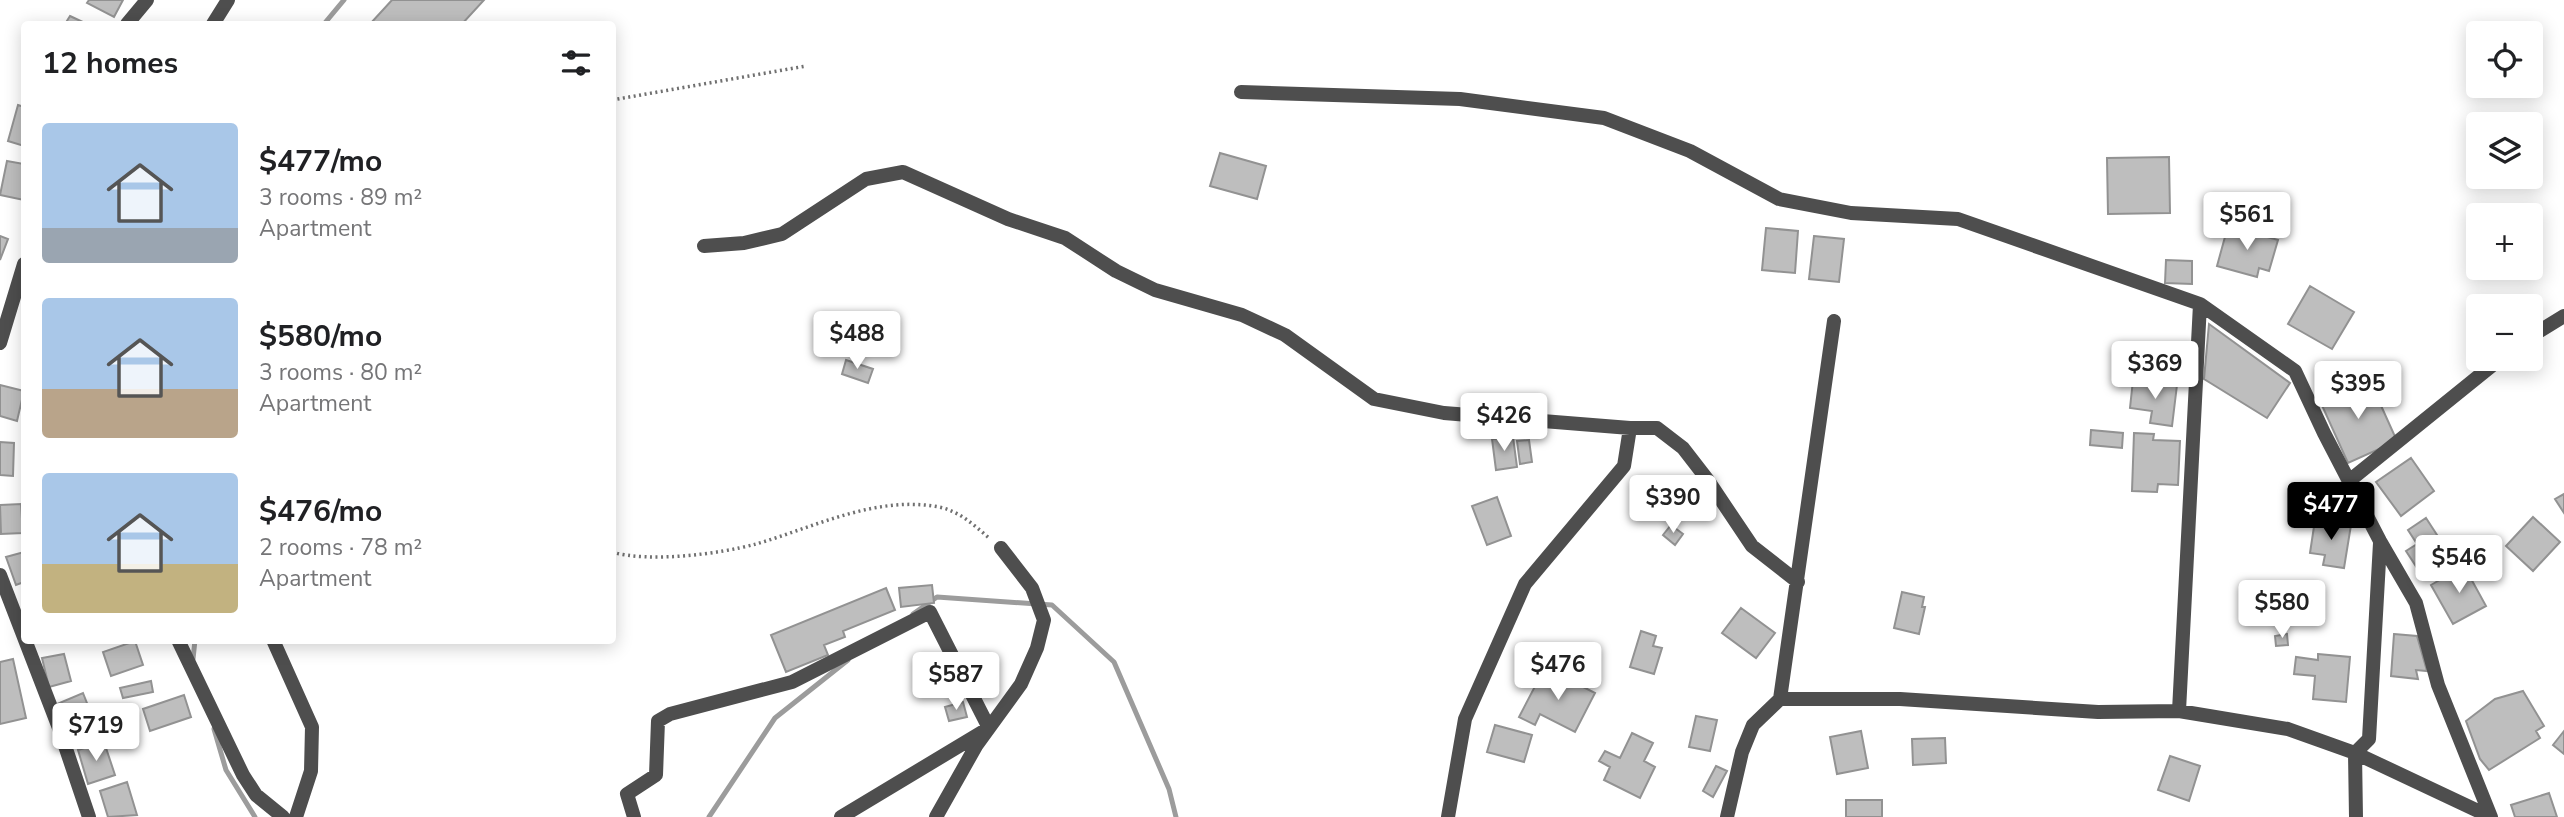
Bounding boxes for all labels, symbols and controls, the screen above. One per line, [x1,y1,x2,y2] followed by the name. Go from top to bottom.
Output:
[2466,21,2543,371] map controls
[2466,21,2543,98] button: locate
[42,43,178,84] text: 12 homes
[557,44,595,82] icon: filters
[2466,112,2543,189] button: layers
[259,141,382,182] text: $477/mo
[98,151,182,235] icon: home
[259,182,422,213] text: 3 rooms · 89 m²
[2206,192,2288,252] pin: $561
[2219,199,2275,230] text: $561
[2466,203,2543,280] button: +
[259,213,371,244] text: Apartment
[2466,294,2543,371] button: −
[816,312,898,371] pin: $488
[259,316,382,357] text: $580/mo
[829,318,885,349] text: $488
[98,326,182,410] icon: home
[2114,342,2196,401] pin: $369
[2127,348,2183,379] text: $369
[259,357,422,388] text: 3 rooms · 80 m²
[2317,362,2399,421] pin: $395
[2330,368,2386,399] text: $395
[259,388,371,419] text: Apartment
[1463,393,1545,453] pin: $426
[1476,400,1532,431] text: $426
[1632,476,1714,535] pin: $390
[1645,482,1701,513] text: $390
[2290,482,2372,542] pin: $477
[2303,489,2359,520] text: $477
[259,491,382,532] text: $476/mo
[98,501,182,585] icon: home
[259,532,422,563] text: 2 rooms · 78 m²
[2418,536,2500,595] pin: $546
[2431,542,2487,573] text: $546
[259,563,371,594] text: Apartment
[2241,580,2323,640] pin: $580
[2254,587,2310,618] text: $580
[1517,642,1599,702] pin: $476
[1530,649,1586,680] text: $476
[915,652,997,712] pin: $587
[928,659,984,690] text: $587
[55,704,137,763] pin: $719
[68,710,124,741] text: $719

